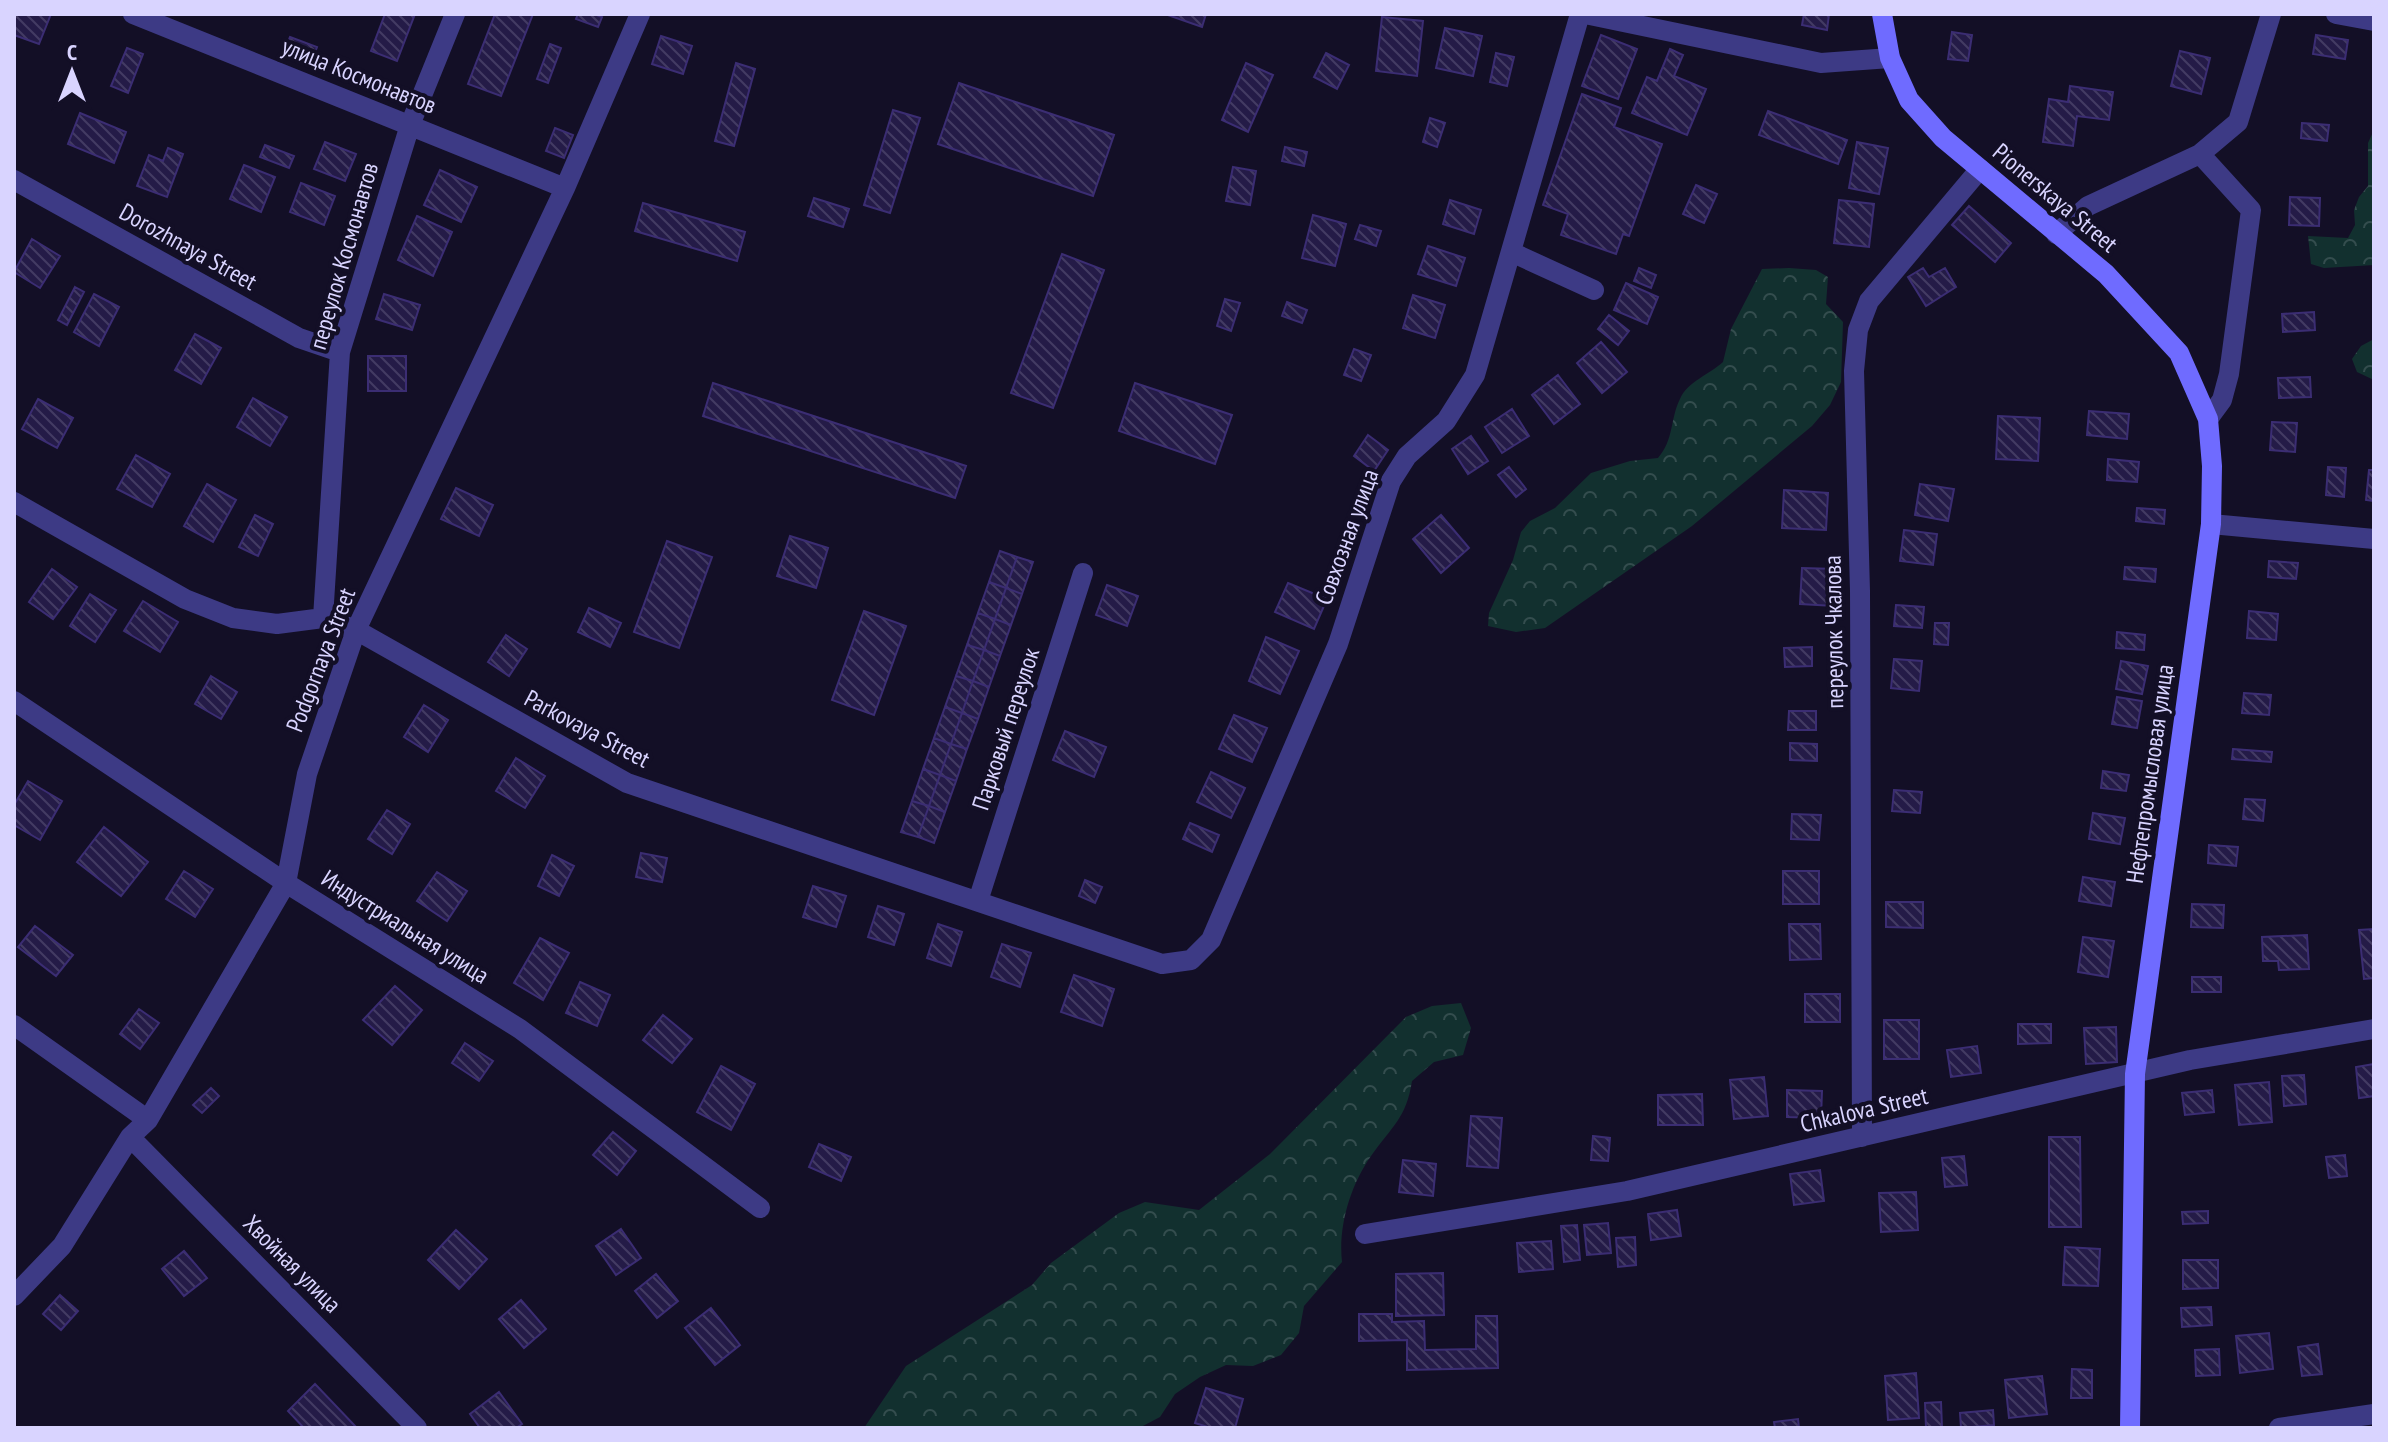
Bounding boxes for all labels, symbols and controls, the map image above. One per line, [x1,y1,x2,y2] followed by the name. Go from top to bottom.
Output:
[277,30,441,121] street label: улица Космонавтов
[32,32,112,112] north arrow
[67,38,77,66] text: С
[1986,136,2125,259] street label: Pionerskaya Street
[302,159,385,353] street label: переулок Космонавтов
[114,196,263,297] street label: Dorozhnaya Street
[1308,465,1385,609] street label: Совхозная улица
[1817,555,1850,709] street label: переулок Чкалова
[279,583,362,736] street label: Podgornaya Street
[965,643,1047,814] street label: Парковый переулок
[2119,663,2180,885] street label: Нефтепромысловая улица
[519,683,656,775] street label: Parkovaya Street
[316,863,495,991] street label: Индустриальная улица
[1797,1080,1931,1139] street label: Chkalova Street
[237,1208,348,1319] street label: Хвойная улица

